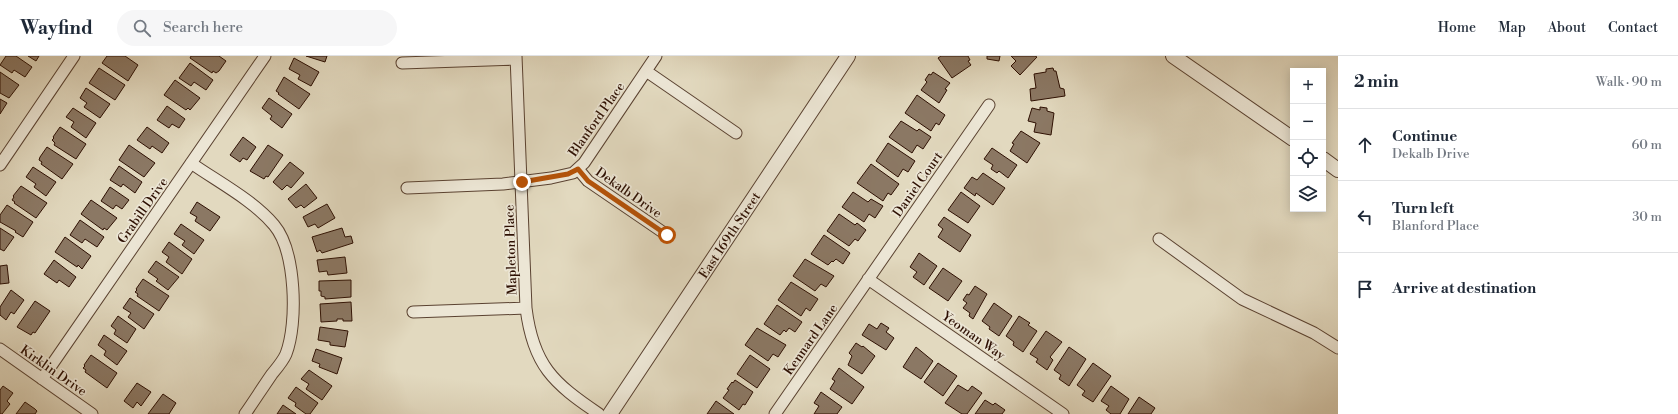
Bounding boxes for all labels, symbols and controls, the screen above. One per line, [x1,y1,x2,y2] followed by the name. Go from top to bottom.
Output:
[117,10,397,46] search box
[20,16,93,40] text: Wayfind
[131,17,153,39] icon: search
[163,18,243,37] text: Search here
[1438,19,1476,37] text: Home
[1498,19,1526,37] text: Map
[1548,19,1586,37] text: About
[1608,19,1658,37] text: Contact
[1290,68,1326,212] map controls
[1290,68,1326,104] button: +
[1354,71,1399,93] text: 2 min
[1596,74,1662,90] text: Walk · 90 m
[565,79,629,161] street label: Blanford Place
[1290,104,1326,140] button: −
[1392,127,1457,146] text: Continue
[1354,134,1376,156] icon: ahead
[1631,137,1662,153] text: 60 m
[1290,140,1326,176] button: locate
[1392,146,1469,162] text: Dekalb Drive
[889,149,946,220] street label: Daniel Court
[592,164,665,222] street label: Dekalb Drive
[513,173,531,191] route end
[114,174,172,247] street label: Grabill Drive
[1290,176,1326,212] button: layers
[695,189,764,282] street label: East 169th Street
[1392,199,1454,218] text: Turn left
[501,204,521,296] street label: Mapleton Place
[1354,206,1376,228] icon: left
[1632,209,1662,225] text: 30 m
[1392,218,1479,234] text: Blanford Place
[658,226,676,244] route start
[1354,278,1376,300] icon: arrive
[1392,279,1536,298] text: Arrive at destination
[780,301,841,378] street label: Kennard Lane
[938,308,1009,364] street label: Yeoman Way
[17,342,90,400] street label: Kirklin Drive

